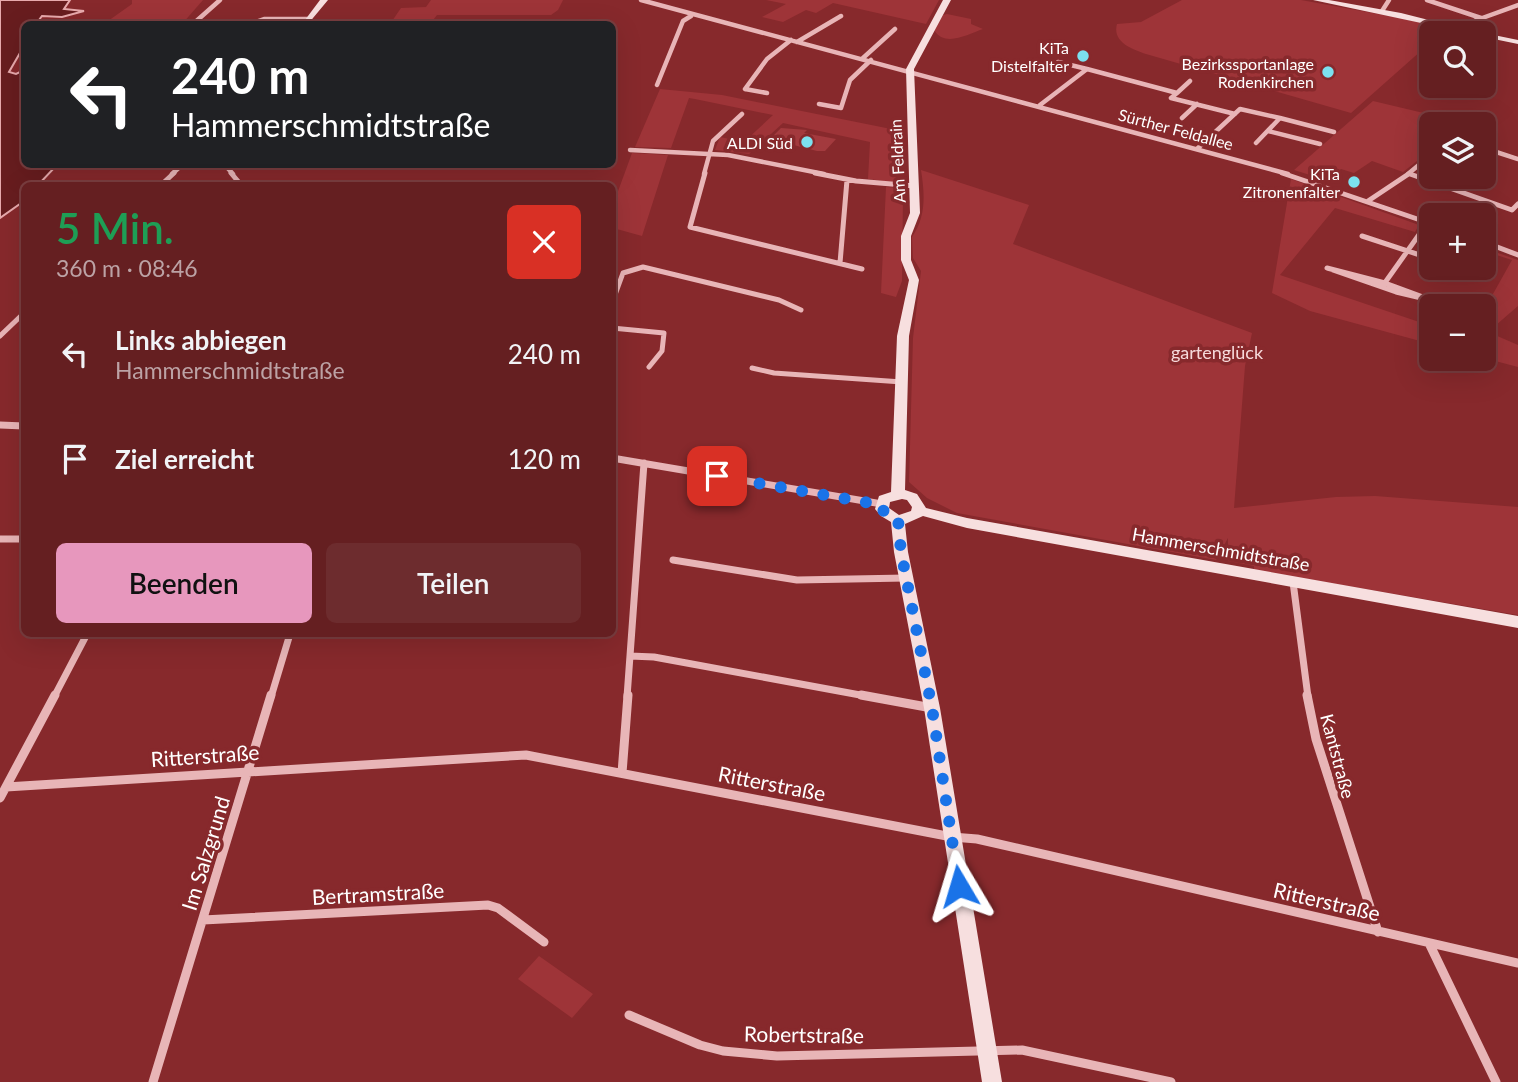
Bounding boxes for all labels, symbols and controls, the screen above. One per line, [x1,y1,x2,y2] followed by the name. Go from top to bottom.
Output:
[1419,21,1496,371] map controls
[1419,21,1496,98] button: search
[991,38,1069,75] place label: KiTa Distelfalter
[171,46,309,104] text: 240 m
[1075,48,1091,64] marker: KiTa Distelfalter
[56,49,147,140] icon: left
[1182,54,1314,91] place label: Bezirkssportanlage Rodenkirchen
[1320,64,1336,80] marker: Bezirkssportanlage Rodenkirchen
[171,105,490,144] text: Hammerschmidtstraße
[1117,105,1235,153] street label: Sürther Feldallee
[1419,112,1496,189] button: layers
[885,119,909,203] street label: Am Feldrain
[727,133,793,152] place label: ALDI Süd
[799,134,815,150] marker: ALDI Süd
[1243,164,1340,201] place label: KiTa Zitronenfalter
[1346,174,1362,190] marker: KiTa Zitronenfalter
[56,203,174,253] text: 5 Min.
[1419,203,1496,280] button: +
[507,205,581,279] button: close
[56,254,198,282] text: 360 m · 08:46
[1419,294,1496,371] button: −
[115,324,287,356] text: Links abbiegen
[56,335,94,373] icon: left
[508,338,581,370] text: 240 m
[1171,341,1264,363] park label: gartenglück
[115,356,345,384] text: Hammerschmidtstraße
[56,440,94,478] icon: arrive
[115,443,254,475] text: Ziel erreicht
[508,443,581,475] text: 120 m
[687,446,747,506] pin
[698,457,736,495] icon: arrive
[1131,523,1311,575] street label: Hammerschmidtstraße
[56,543,312,623] button: Beenden
[326,543,581,623] button: Teilen
[1316,711,1360,801] street label: Kantstraße
[150,739,260,771] street label: Ritterstraße
[716,760,828,806] street label: Ritterstraße
[176,793,234,913] street label: Im Salzgrund
[922,849,996,923] position arrow
[311,877,445,909] street label: Bertramstraße
[1271,877,1383,925] street label: Ritterstraße
[744,1020,864,1048] street label: Robertstraße

